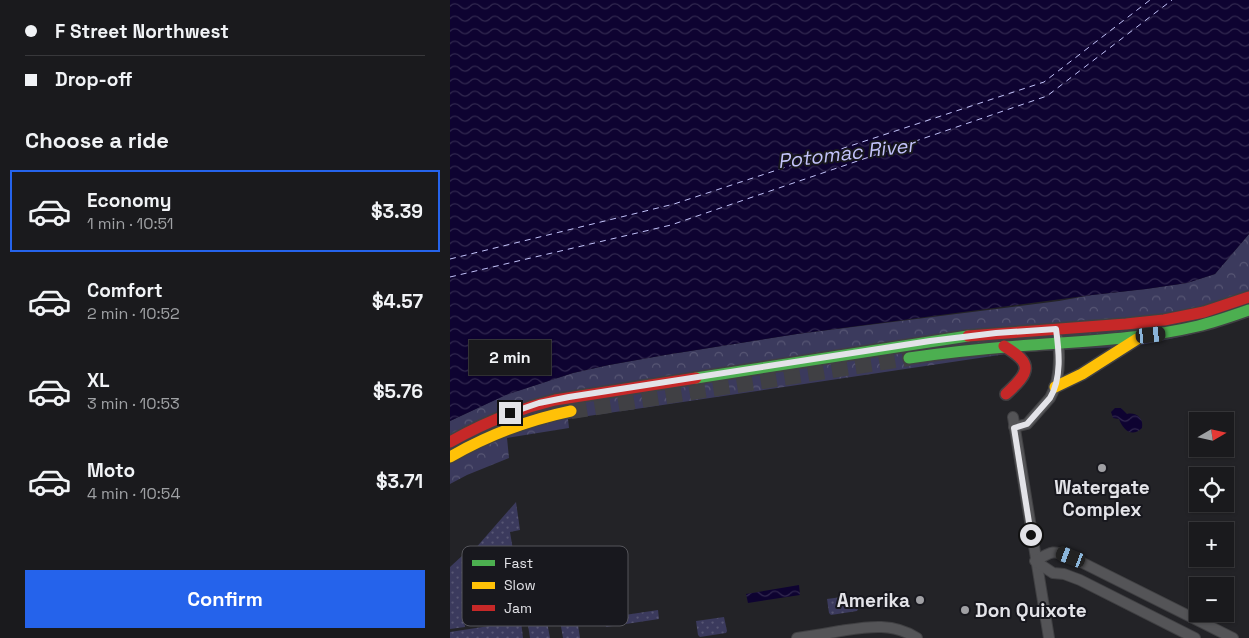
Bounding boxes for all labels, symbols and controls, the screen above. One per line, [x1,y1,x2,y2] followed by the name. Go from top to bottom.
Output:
[55,19,229,44] text: F Street Northwest
[55,67,133,92] text: Drop-off
[25,126,169,154] text: Choose a ride
[776,131,918,174] water label: Potomac River
[87,188,171,213] text: Economy
[27,189,72,234] icon: car
[371,199,423,224] text: $3.39
[87,213,174,234] text: 1 min · 10:51
[87,278,163,303] text: Comfort
[27,279,72,324] icon: car
[372,289,423,314] text: $4.57
[87,303,180,324] text: 2 min · 10:52
[1135,326,1166,344] car
[469,340,551,376] callout: 2 min
[489,347,531,368] text: 2 min
[87,368,110,393] text: XL
[27,369,72,414] icon: car
[373,379,423,404] text: $5.76
[87,393,180,414] text: 3 min · 10:53
[499,402,521,424] route end
[1189,412,1234,458] north arrow
[1189,412,1234,622] map controls
[87,458,135,483] text: Moto
[27,459,72,504] icon: car
[1096,462,1108,474] marker: Watergate Complex
[1189,467,1234,512] button: locate
[376,469,423,494] text: $3.71
[1054,475,1150,522] place label: Watergate Complex
[87,483,180,504] text: 4 min · 10:54
[1189,522,1234,567] button: +
[1020,524,1042,546] route start
[1054,545,1087,569] car
[462,546,628,626] legend
[504,554,533,572] text: Fast
[25,570,425,628] button: Confirm
[504,576,536,594] text: Slow
[1189,577,1234,622] button: −
[837,588,910,613] place label: Amerika
[914,594,926,606] marker: Amerika
[975,598,1087,623] place label: Don Quixote
[504,599,532,617] text: Jam
[959,604,971,616] marker: Don Quixote

